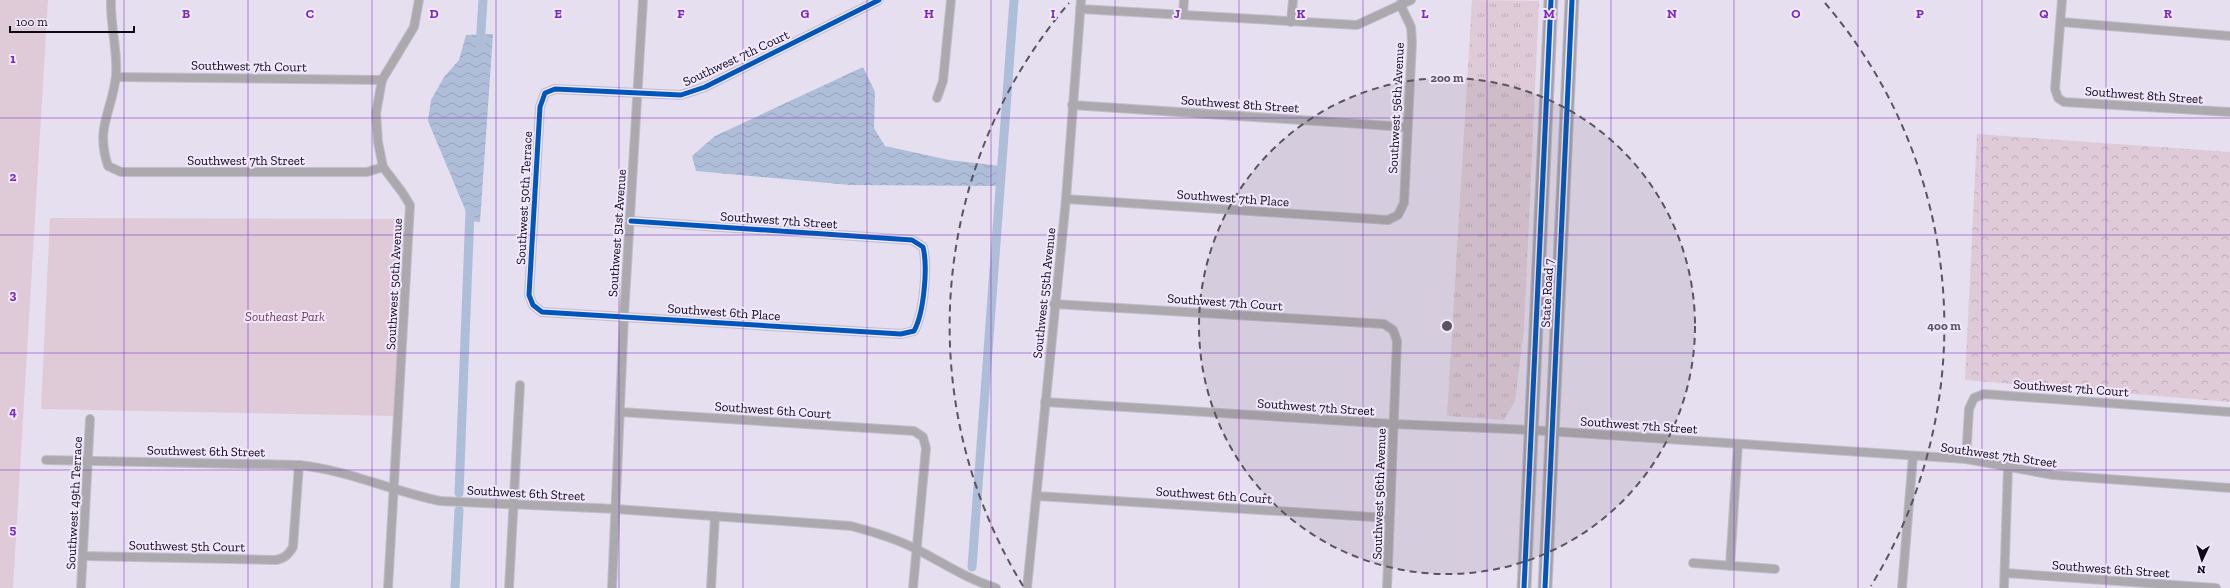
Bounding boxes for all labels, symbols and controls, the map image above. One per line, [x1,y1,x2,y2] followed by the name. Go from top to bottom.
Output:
[182,6,190,21] text: B
[306,6,314,21] text: C
[429,6,439,21] text: D
[554,6,562,21] text: E
[677,6,685,21] text: F
[801,6,810,21] text: G
[924,6,934,21] text: H
[1051,6,1056,21] text: I
[1174,6,1180,21] text: J
[1297,6,1306,21] text: K
[1421,6,1429,21] text: L
[1543,6,1555,21] text: M
[1667,6,1677,21] text: N
[1791,6,1801,21] text: O
[1916,6,1924,21] text: P
[2039,6,2049,21] text: Q
[2164,6,2173,21] text: R
[10,8,134,34] scale bar
[16,15,48,29] text: 100 m
[680,27,792,89] street label: Southwest 7th Court
[1385,42,1407,174] street label: Southwest 56th Avenue
[10,51,16,66] text: 1
[191,57,307,75] street label: Southwest 7th Court
[1430,71,1464,85] text: 200 m
[2084,83,2204,107] street label: Southwest 8th Street
[1180,92,1300,116] street label: Southwest 8th Street
[513,131,535,265] street label: Southwest 50th Terrace
[187,153,305,168] street label: Southwest 7th Street
[10,169,17,184] text: 2
[605,169,629,297] street label: Southwest 51st Avenue
[1176,187,1290,209] street label: Southwest 7th Place
[720,208,838,232] street label: Southwest 7th Street
[383,218,405,350] street label: Southwest 50th Avenue
[1030,227,1058,359] street label: Southwest 55th Avenue
[1538,258,1556,328] street label: State Road 7
[10,287,17,302] text: 3
[1167,290,1283,314] street label: Southwest 7th Court
[667,301,781,323] street label: Southwest 6th Place
[245,309,325,324] park label: Southeast Park
[1440,319,1454,333] centre of rings
[1927,319,1961,333] text: 400 m
[2013,376,2129,400] street label: Southwest 7th Court
[1257,395,1375,419] street label: Southwest 7th Street
[714,398,832,422] street label: Southwest 6th Court
[9,404,17,419] text: 4
[1580,413,1698,437] street label: Southwest 7th Street
[1369,428,1389,560] street label: Southwest 56th Avenue
[63,436,85,570] street label: Southwest 49th Terrace
[1940,439,2058,471] street label: Southwest 7th Street
[147,442,265,460] street label: Southwest 6th Street
[467,482,586,504] street label: Southwest 6th Street
[1155,483,1273,507] street label: Southwest 6th Court
[10,522,17,537] text: 5
[129,537,245,555] street label: Southwest 5th Court
[2182,540,2222,580] north arrow
[2052,557,2171,581] street label: Southwest 6th Street
[2196,563,2206,576] text: N

